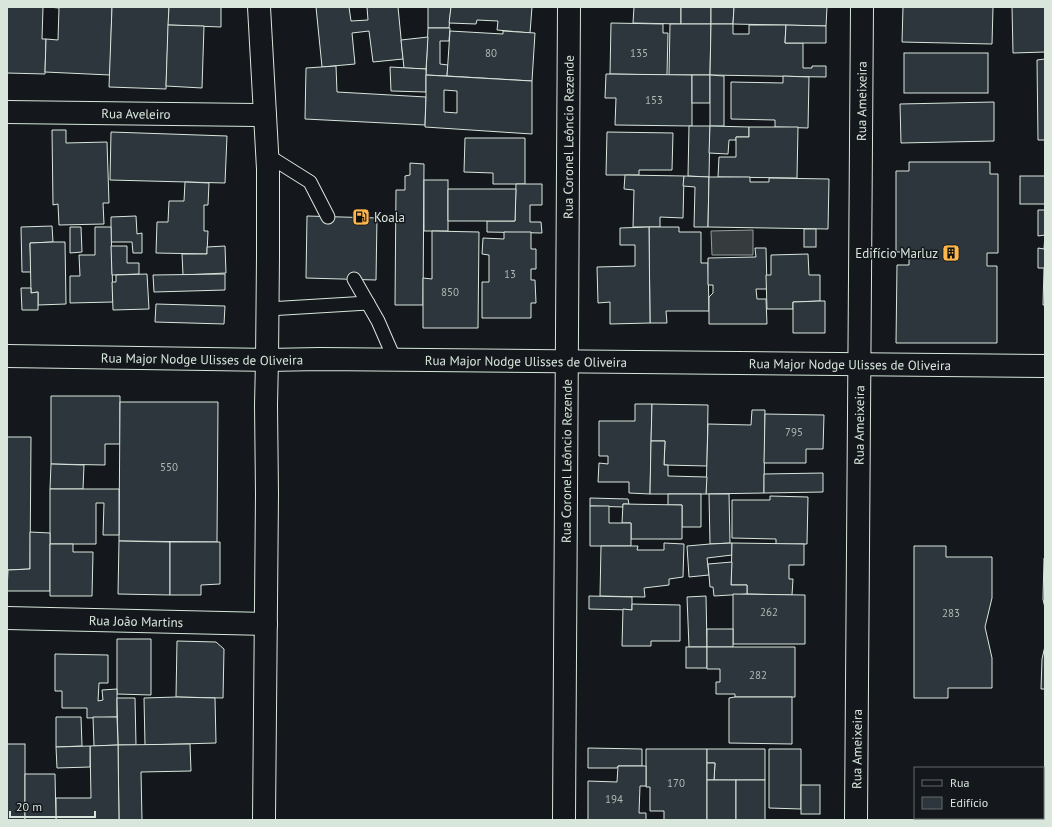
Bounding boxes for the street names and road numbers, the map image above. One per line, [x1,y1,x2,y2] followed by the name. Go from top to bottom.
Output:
[559,55,577,219] street label: Rua Coronel Leôncio Rezende
[853,61,870,141] street label: Rua Ameixeira
[101,105,171,122] street label: Rua Aveleiro
[101,349,303,369] street label: Rua Major Nodge Ulisses de Oliveira
[425,352,627,370] street label: Rua Major Nodge Ulisses de Oliveira
[749,355,951,374] street label: Rua Major Nodge Ulisses de Oliveira
[557,379,575,543] street label: Rua Coronel Leôncio Rezende
[850,385,868,465] street label: Rua Ameixeira
[89,611,183,631] street label: Rua João Martins
[848,709,865,789] street label: Rua Ameixeira

